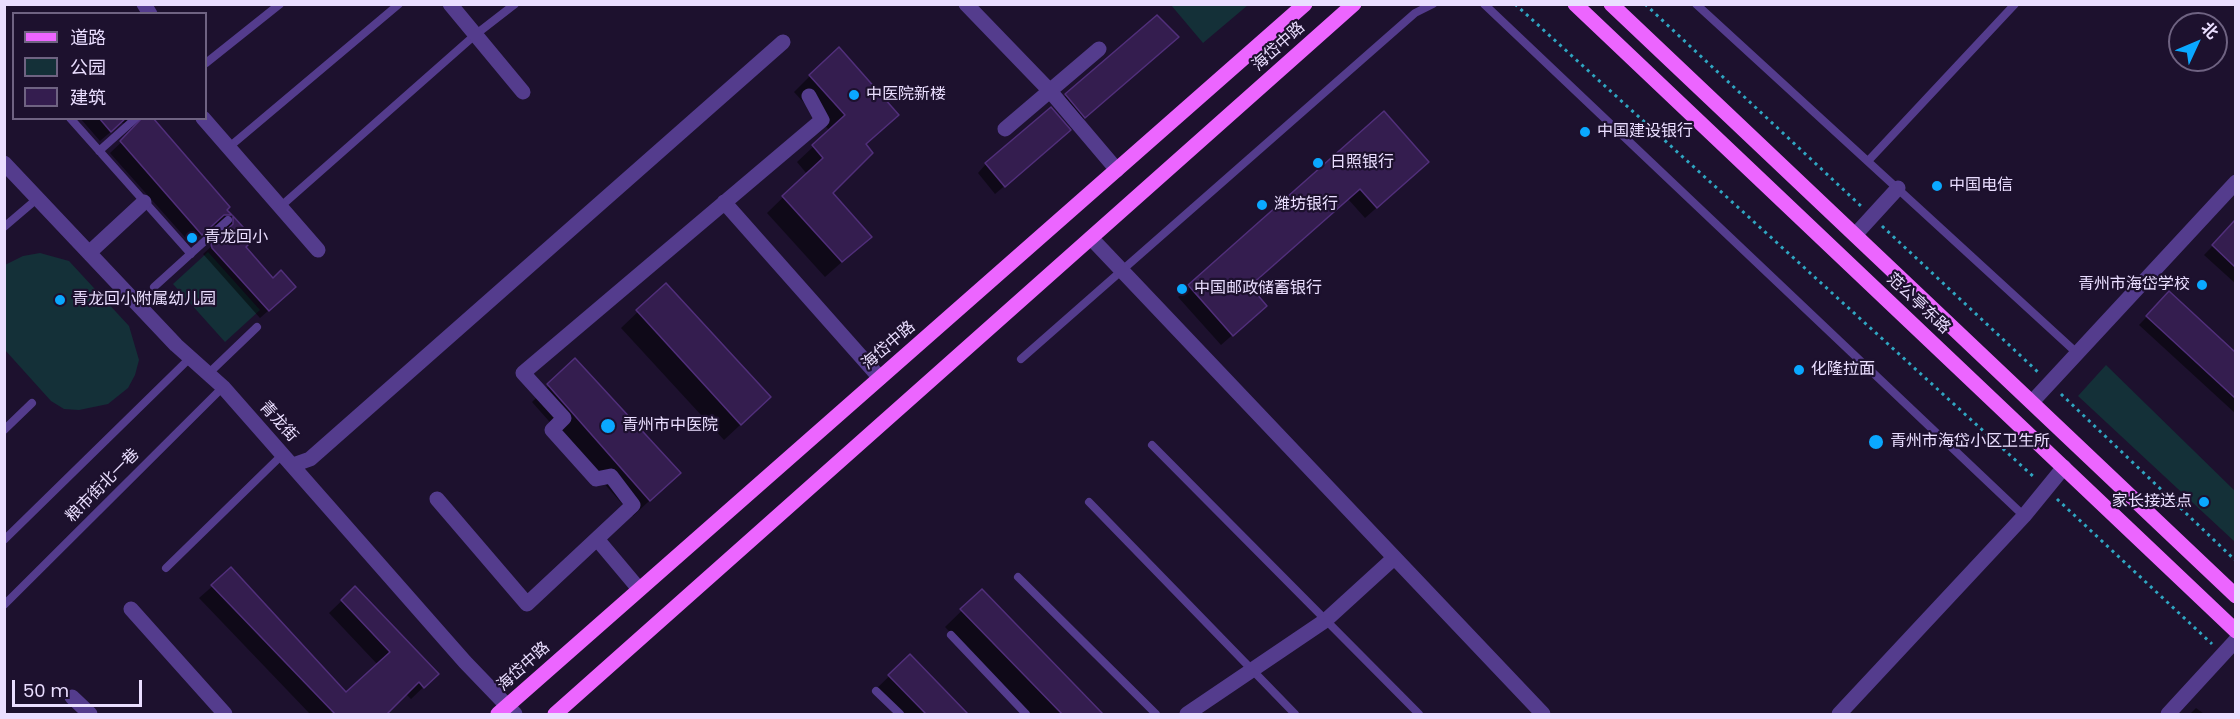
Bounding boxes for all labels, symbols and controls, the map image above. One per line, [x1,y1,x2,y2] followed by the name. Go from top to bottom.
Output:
[12,12,207,120] legend
[2168,12,2228,72] north arrow
[2196,17,2224,44] text: 北
[1249,18,1309,76] street label: 海岱中路
[70,25,106,50] text: 道路
[70,55,106,80] text: 公园
[70,85,106,110] text: 建筑
[866,85,946,105] place label: 中医院新楼
[847,88,861,102] marker: 中医院新楼
[1597,122,1693,142] place label: 中国建设银行
[1578,125,1592,139] marker: 中国建设银行
[1330,153,1394,173] place label: 日照银行
[1311,156,1325,170] marker: 日照银行
[1949,176,2013,196] place label: 中国电信
[1930,179,1944,193] marker: 中国电信
[1274,195,1338,215] place label: 潍坊银行
[1255,198,1269,212] marker: 潍坊银行
[204,228,268,248] place label: 青龙回小
[185,231,199,245] marker: 青龙回小
[1882,270,1954,338] street label: 范公亭东路
[2078,275,2190,295] place label: 青州市海岱学校
[2195,278,2209,292] marker: 青州市海岱学校
[1194,279,1322,299] place label: 中国邮政储蓄银行
[1175,282,1189,296] marker: 中国邮政储蓄银行
[72,290,216,310] place label: 青龙回小附属幼儿园
[53,293,67,307] marker: 青龙回小附属幼儿园
[859,318,919,374] street label: 海岱中路
[1811,360,1875,380] place label: 化隆拉面
[1792,363,1806,377] marker: 化隆拉面
[255,398,301,446] street label: 青龙街
[622,416,718,436] place label: 青州市中医院
[599,417,617,435] marker: 青州市中医院
[1890,432,2050,452] place label: 青州市海岱小区卫生所
[1867,433,1885,451] marker: 青州市海岱小区卫生所
[62,445,144,527] street label: 粮市街北一巷
[2112,492,2192,512] place label: 家长接送点
[2197,495,2211,509] marker: 家长接送点
[494,638,554,696] street label: 海岱中路
[15,668,146,706] scale bar
[23,678,69,703] text: 50 m

